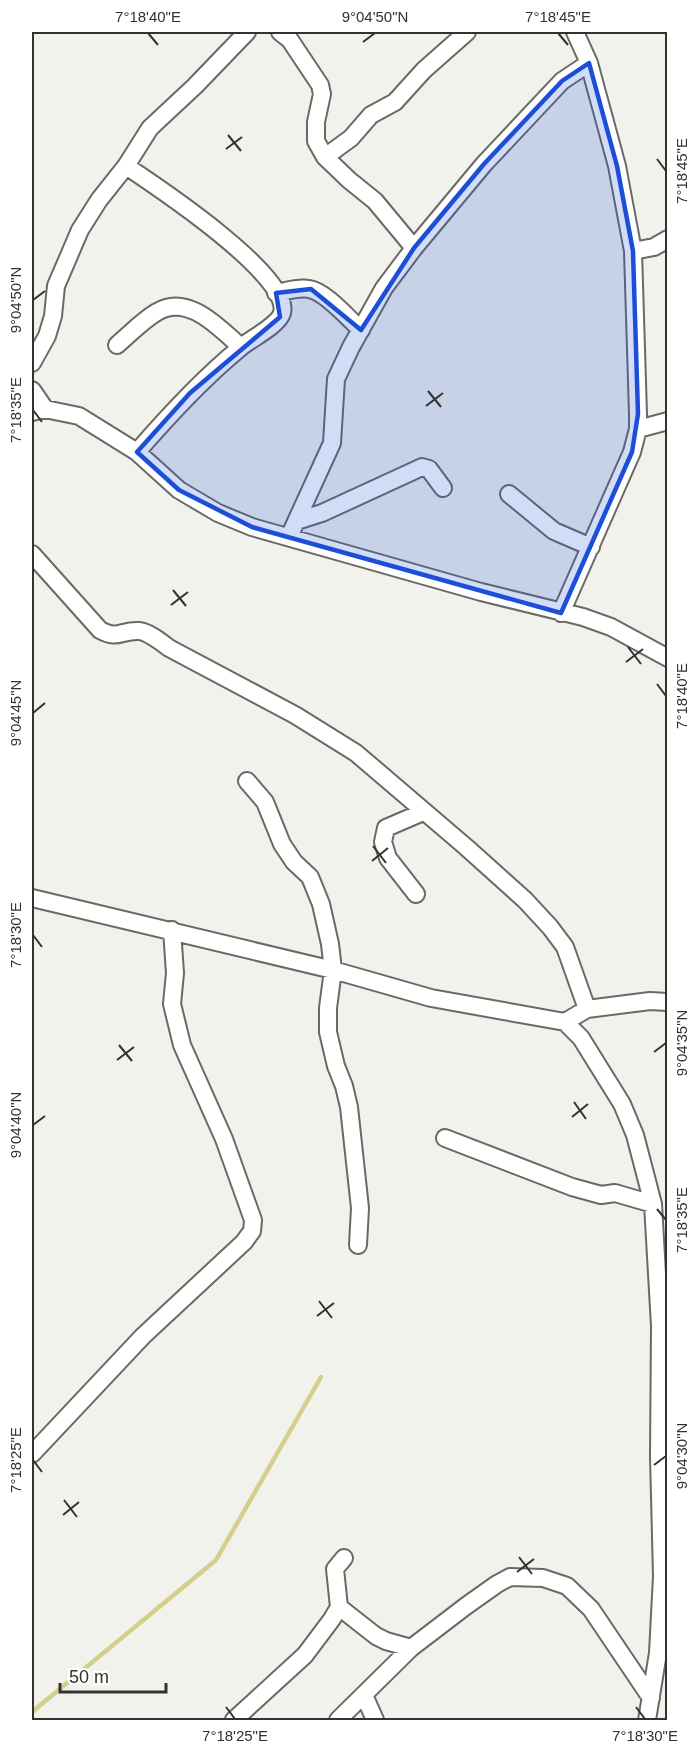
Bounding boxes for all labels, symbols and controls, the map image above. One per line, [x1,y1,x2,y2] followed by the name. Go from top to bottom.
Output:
[115,8,181,25] text: 7°18'40"E
[342,8,408,25] text: 9°04'50"N
[525,8,591,25] text: 7°18'45"E
[673,138,690,204] text: 7°18'45"E
[7,267,24,333] text: 9°04'50"N
[7,377,24,443] text: 7°18'35"E
[673,663,690,729] text: 7°18'40"E
[7,680,24,746] text: 9°04'45"N
[7,902,24,968] text: 7°18'30"E
[673,1010,690,1076] text: 9°04'35"N
[7,1092,24,1158] text: 9°04'40"N
[673,1187,690,1253] text: 7°18'35"E
[673,1423,690,1489] text: 9°04'30"N
[7,1427,24,1493] text: 7°18'25"E
[60,1656,166,1694] scale bar
[69,1667,109,1687] text: 50 m
[202,1727,268,1744] text: 7°18'25"E
[612,1727,678,1744] text: 7°18'30"E

